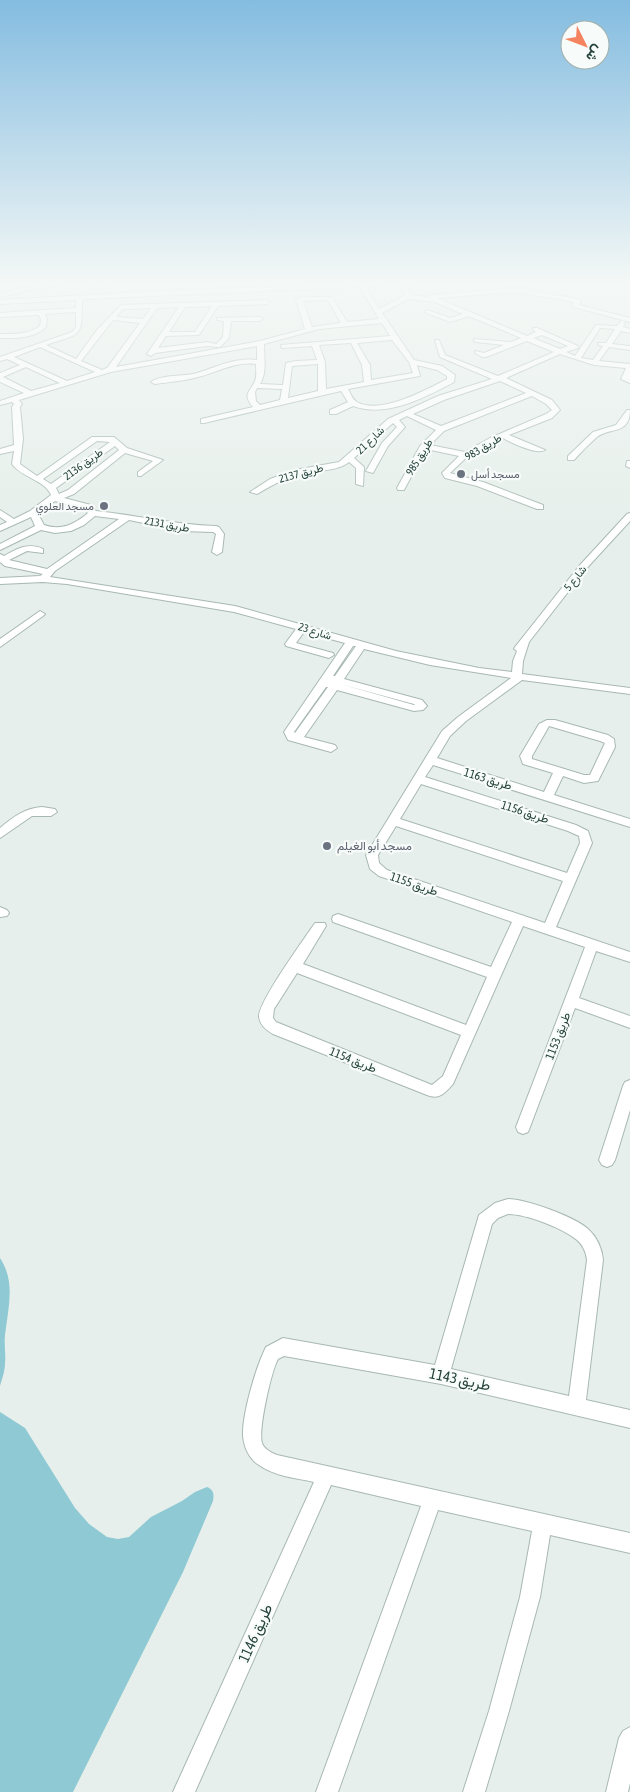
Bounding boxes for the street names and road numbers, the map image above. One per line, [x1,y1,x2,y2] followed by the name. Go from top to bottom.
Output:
[354,424,388,458] street label: شارع 21
[463,431,504,463] street label: طريق 983
[403,437,436,478] street label: طريق 985
[61,446,106,483] street label: طريق 2136
[277,461,325,486] street label: طريق 2137
[143,514,190,535] street label: طريق 2131
[561,563,590,594] street label: شارع 5
[296,620,333,644] street label: شارع 23
[462,765,514,794] street label: طريق 1163
[499,798,551,827] street label: طريق 1156
[388,869,440,900] street label: طريق 1155
[543,1010,574,1062] street label: طريق 1153
[327,1044,379,1077] street label: طريق 1154
[427,1364,492,1396] street label: طريق 1143
[235,1601,277,1666] street label: طريق 1146

